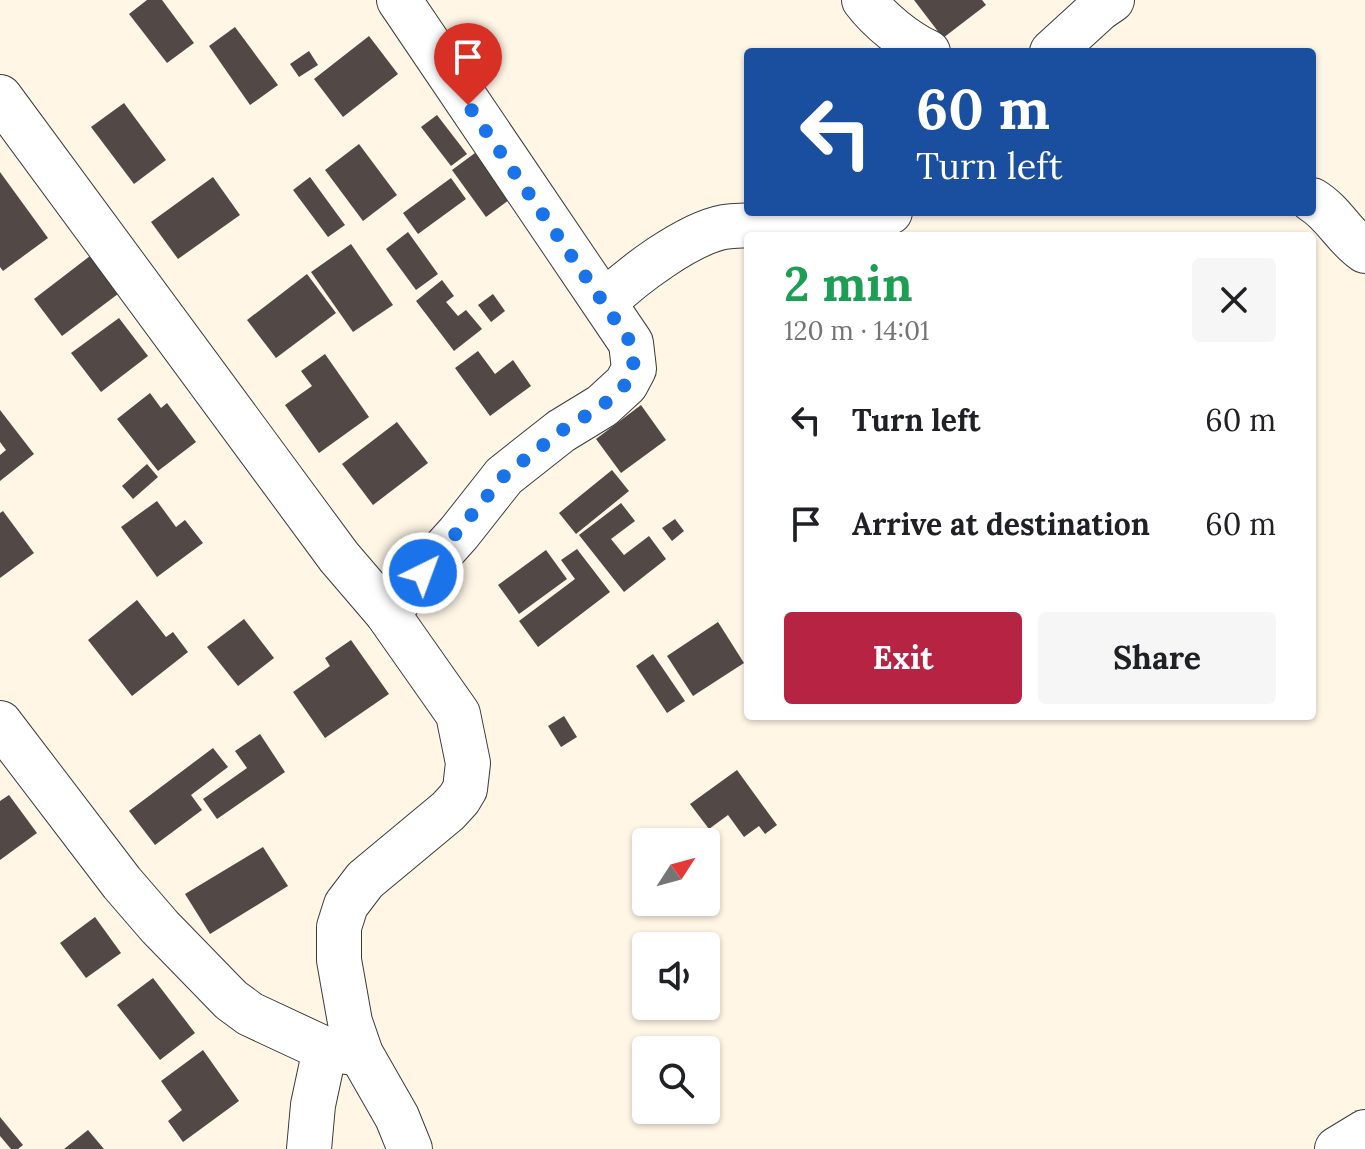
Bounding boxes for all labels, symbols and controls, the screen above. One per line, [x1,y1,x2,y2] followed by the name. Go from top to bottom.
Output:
[434,23,502,105] pin
[446,35,490,79] icon: arrive
[916,73,1050,144] text: 60 m
[784,80,888,184] icon: left
[916,143,1063,189] text: Turn left
[784,253,913,314] text: 2 min
[1192,258,1276,342] button: close
[784,314,930,347] text: 120 m · 14:01
[784,398,828,442] icon: left
[852,401,980,439] text: Turn left
[1205,401,1276,439] text: 60 m
[784,502,828,546] icon: arrive
[852,505,1150,543] text: Arrive at destination
[1205,505,1276,543] text: 60 m
[381,531,465,615] position arrow
[784,612,1022,704] button: Exit
[1038,612,1276,704] button: Share
[632,828,720,916] north arrow
[632,828,720,1124] map controls
[632,932,720,1020] button: sound
[632,1036,720,1124] button: search

